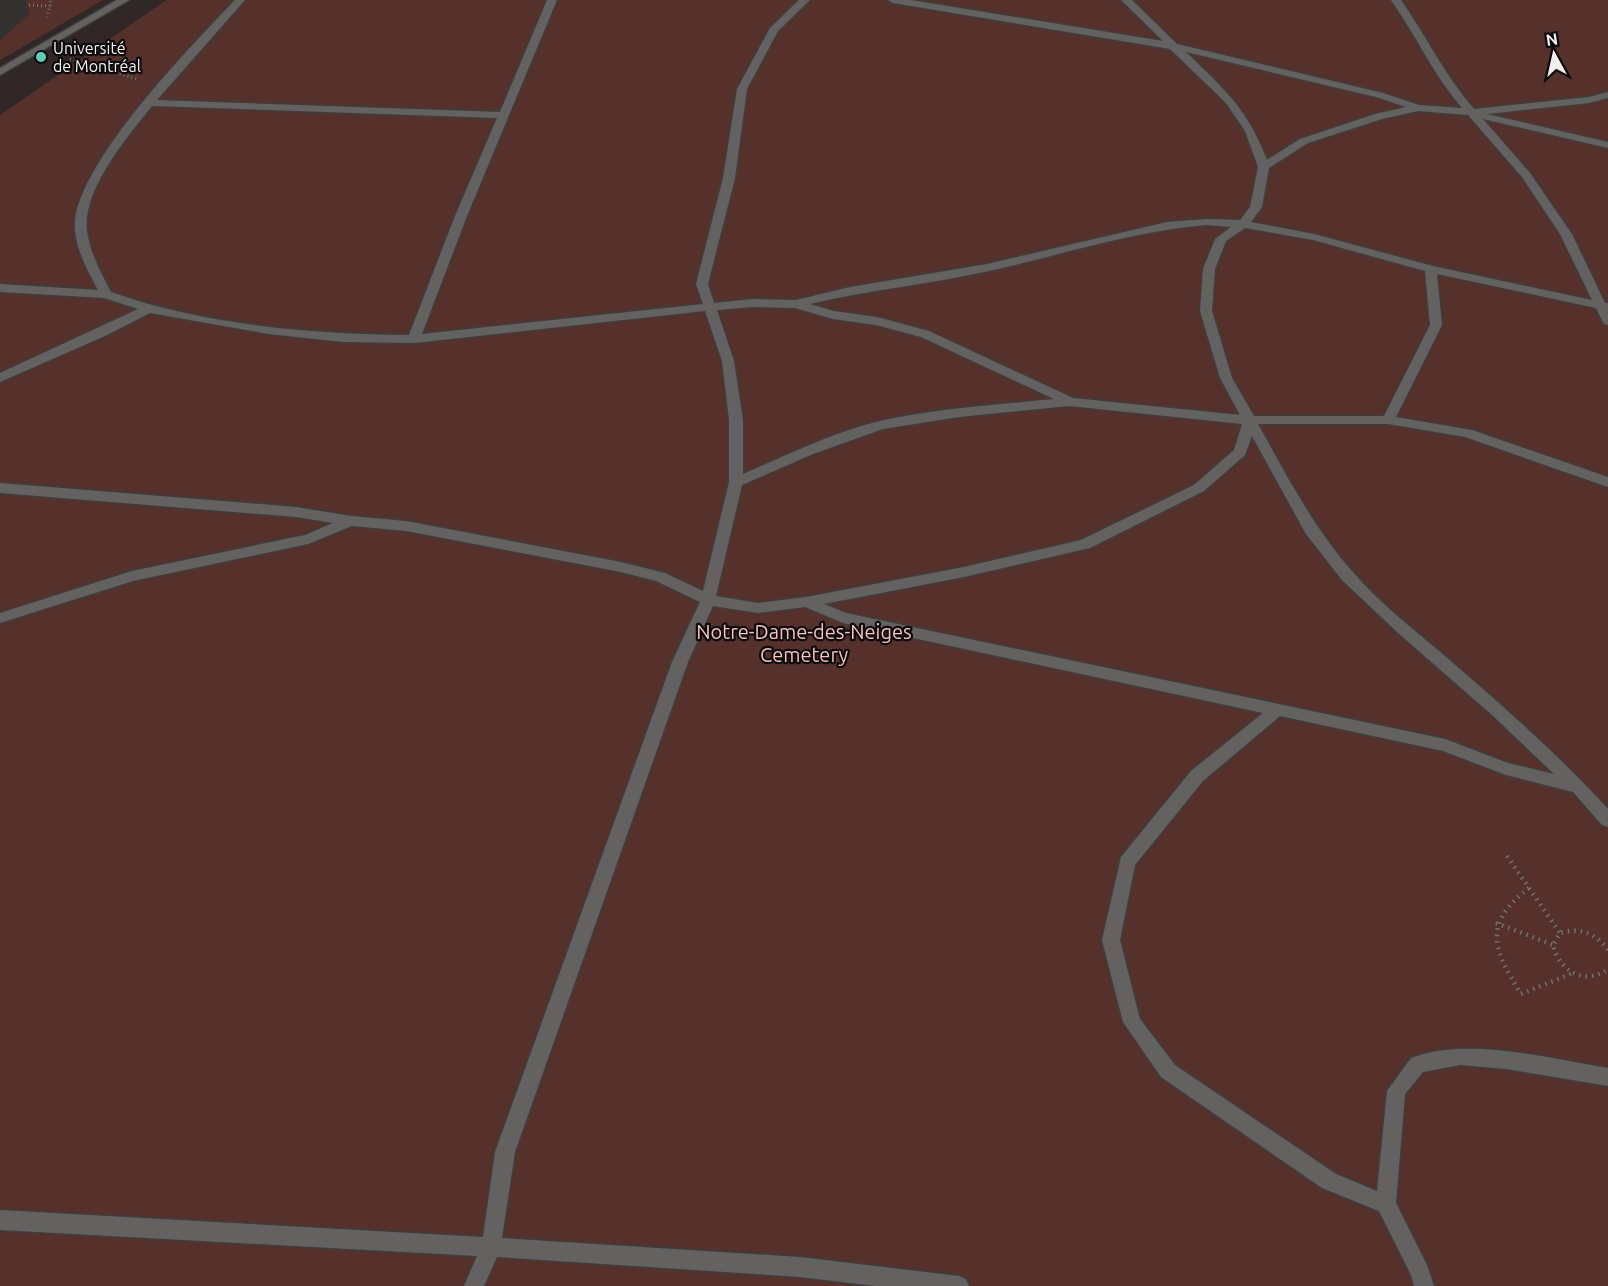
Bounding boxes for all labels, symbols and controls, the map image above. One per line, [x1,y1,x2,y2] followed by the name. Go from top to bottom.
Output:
[1524,24,1584,84] north arrow
[1545,29,1559,49] text: N
[53,39,141,75] place label: Université de Montréal
[34,50,48,64] marker: Université de Montréal
[696,620,912,666] park label: Notre-Dame-des-Neiges Cemetery

